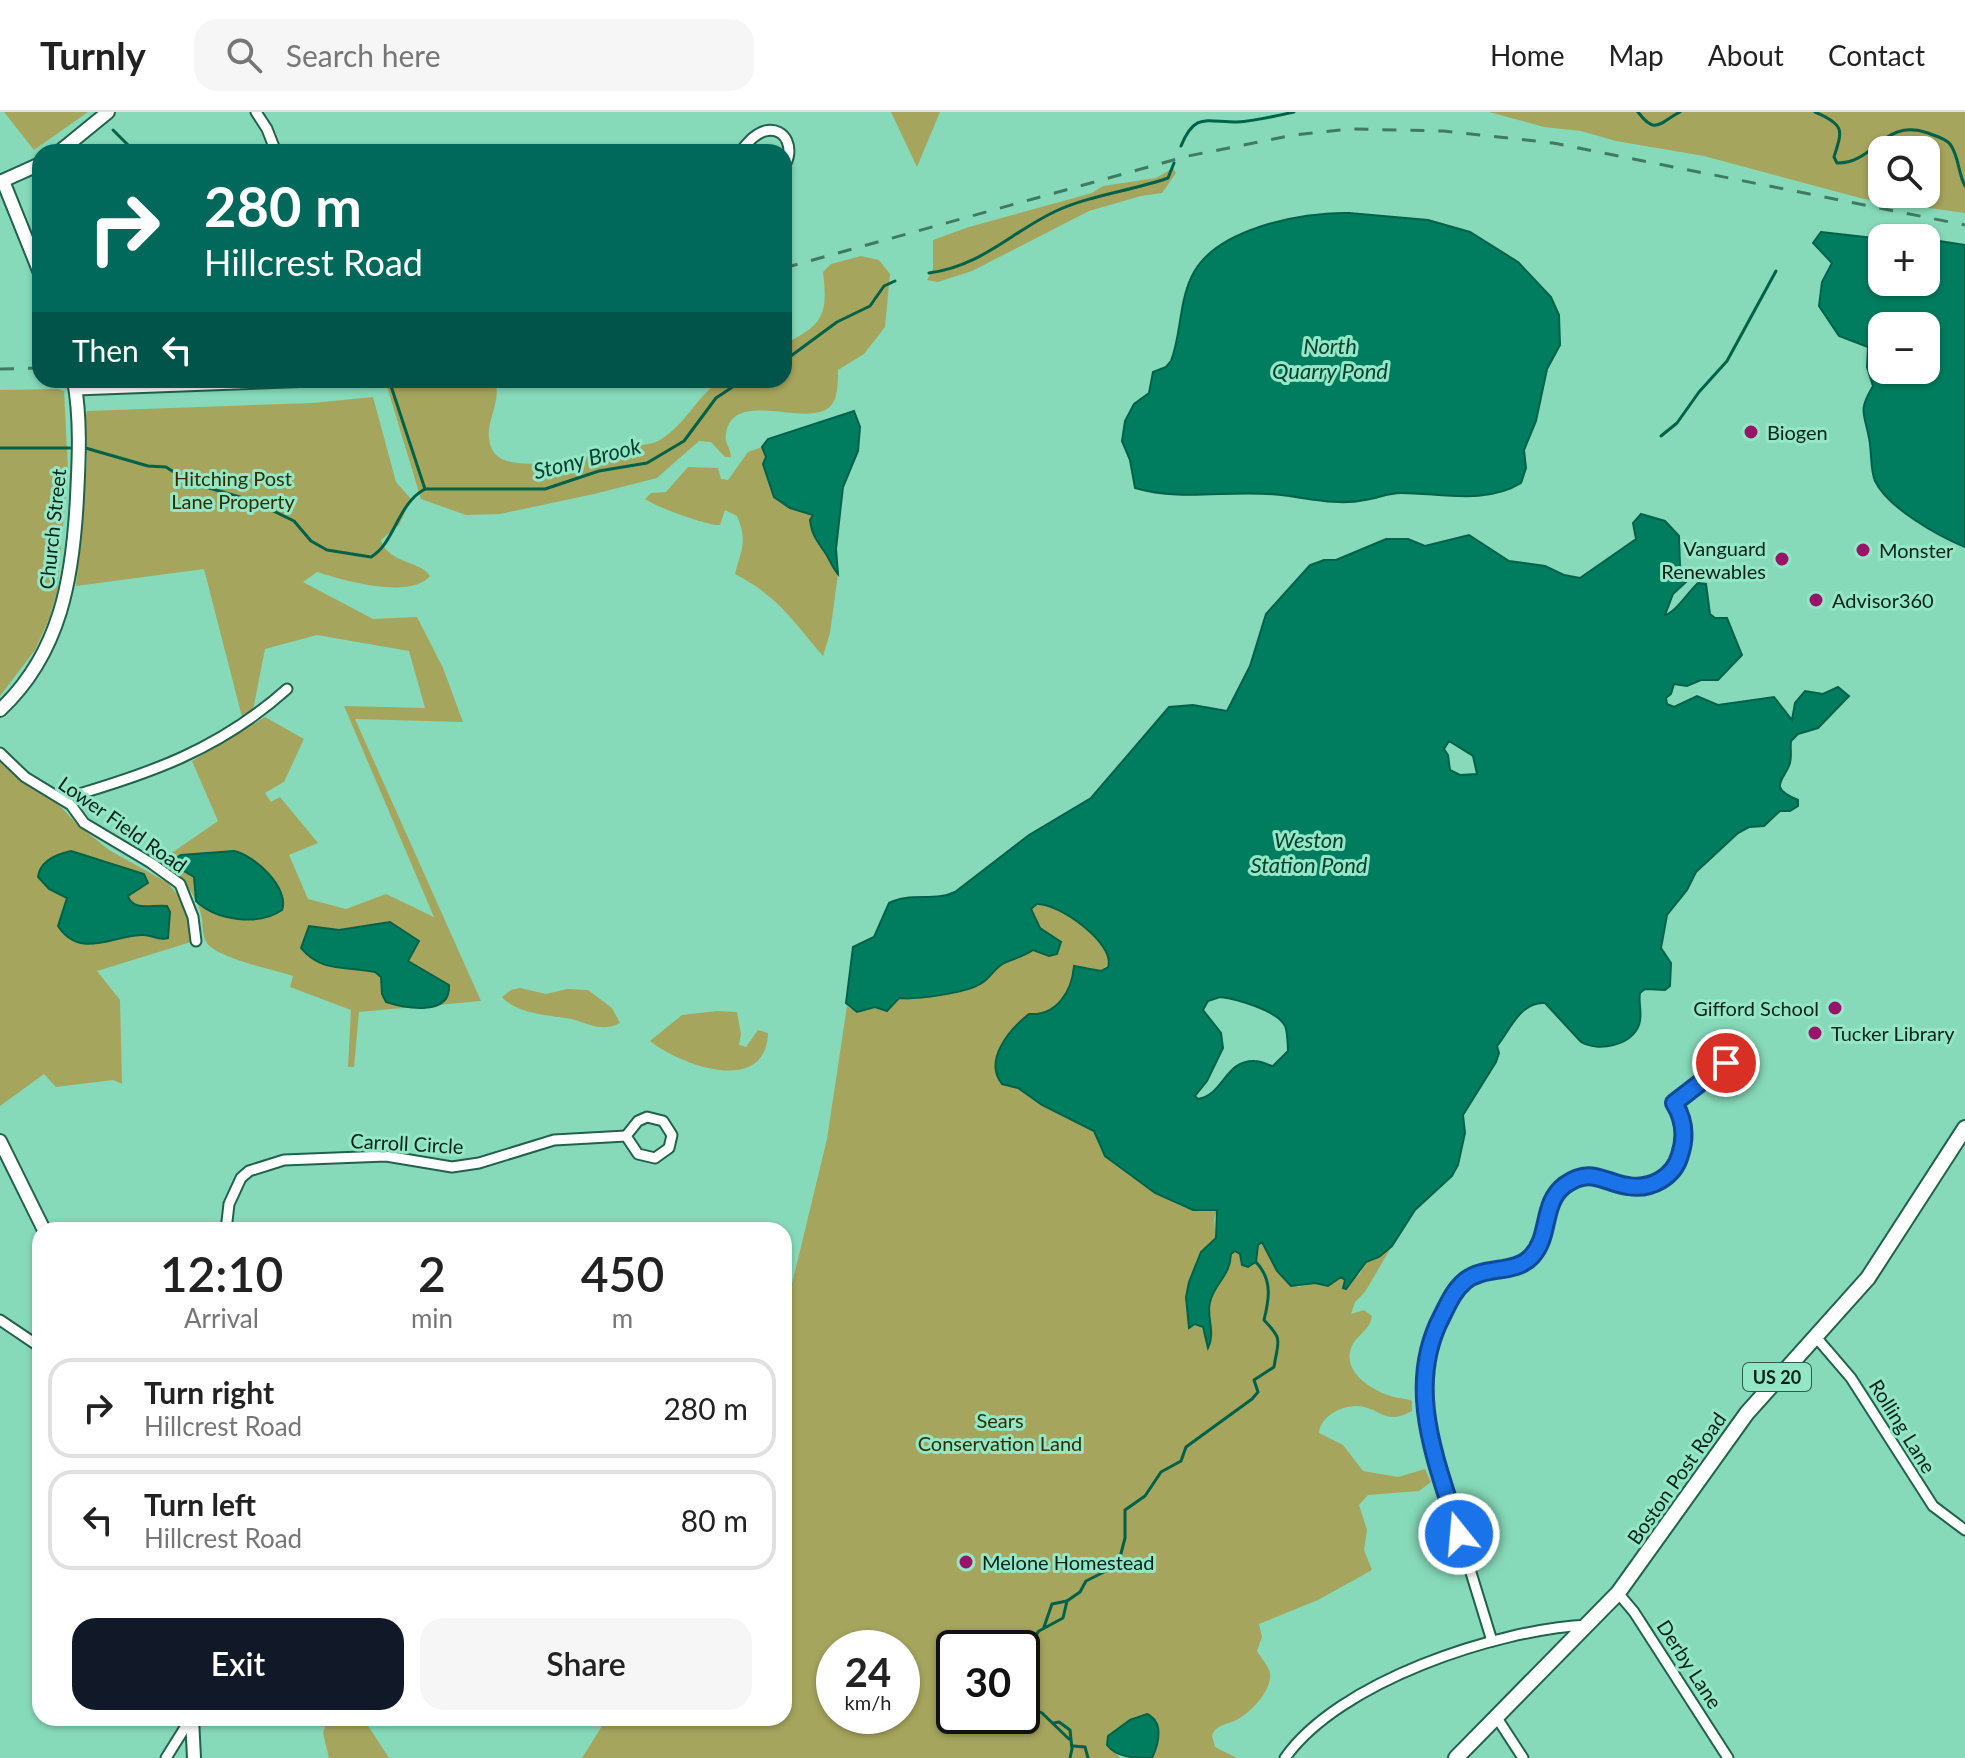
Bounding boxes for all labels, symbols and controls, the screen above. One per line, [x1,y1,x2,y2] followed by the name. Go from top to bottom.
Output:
[194,19,754,91] search box
[40,32,146,78] text: Turnly
[222,33,266,77] icon: search
[286,37,441,73] text: Search here
[1490,38,1565,72] text: Home
[1609,38,1664,72] text: Map
[1708,38,1784,72] text: About
[1828,38,1925,72] text: Contact
[1868,136,1940,384] map controls
[1868,136,1940,208] button: search
[204,172,362,239] text: 280 m
[72,176,176,280] icon: right
[1868,224,1940,296] button: +
[204,240,423,284] text: Hillcrest Road
[1868,312,1940,384] button: −
[155,328,199,372] icon: left
[72,332,139,368] text: Then
[1272,332,1388,384] water label: North Quarry Pond
[1767,420,1828,444] place label: Biogen
[1742,423,1760,441] marker: Biogen
[531,431,644,484] water label: Stony Brook
[171,466,295,513] park label: Hitching Post Lane Property
[34,468,70,590] street label: Church Street
[1661,536,1766,583] place label: Vanguard Renewables
[1879,538,1954,562] place label: Monster
[1854,541,1872,559] marker: Monster
[1773,550,1791,568] marker: Vanguard Renewables
[1832,588,1934,612] place label: Advisor360
[1807,591,1825,609] marker: Advisor360
[54,771,192,877] street label: Lower Field Road
[1251,826,1368,878] water label: Weston Station Pond
[1693,996,1819,1020] place label: Gifford School
[1826,999,1844,1017] marker: Gifford School
[1831,1021,1955,1045] place label: Tucker Library
[1806,1024,1824,1042] marker: Tucker Library
[1692,1029,1760,1097] pin
[1704,1041,1748,1085] icon: arrive
[350,1128,464,1158] street label: Carroll Circle
[160,1245,283,1302] text: 12:10
[418,1245,446,1302] text: 2
[581,1245,664,1302] text: 450
[184,1302,259,1334] text: Arrival
[411,1302,453,1334] text: min
[612,1302,633,1334] text: m
[1743,1363,1811,1391] road number: US 20
[144,1374,274,1410] text: Turn right
[1865,1375,1941,1477] street label: Rolling Lane
[76,1386,120,1430] icon: right
[663,1390,748,1426] text: 280 m
[1622,1407,1730,1549] street label: Boston Post Road
[918,1408,1082,1455] park label: Sears Conservation Land
[144,1410,302,1442] text: Hillcrest Road
[144,1486,256,1522] text: Turn left
[1417,1492,1501,1576] position arrow
[76,1498,120,1542] icon: left
[681,1502,748,1538] text: 80 m
[144,1522,302,1554] text: Hillcrest Road
[982,1550,1155,1574] place label: Melone Homestead
[957,1553,975,1571] marker: Melone Homestead
[1653,1615,1727,1713] street label: Derby Lane
[72,1618,404,1710] button: Exit
[420,1618,752,1710] button: Share
[936,1630,1040,1734] speed limit sign: 30
[845,1648,891,1696] text: 24
[845,1690,891,1714] text: km/h

